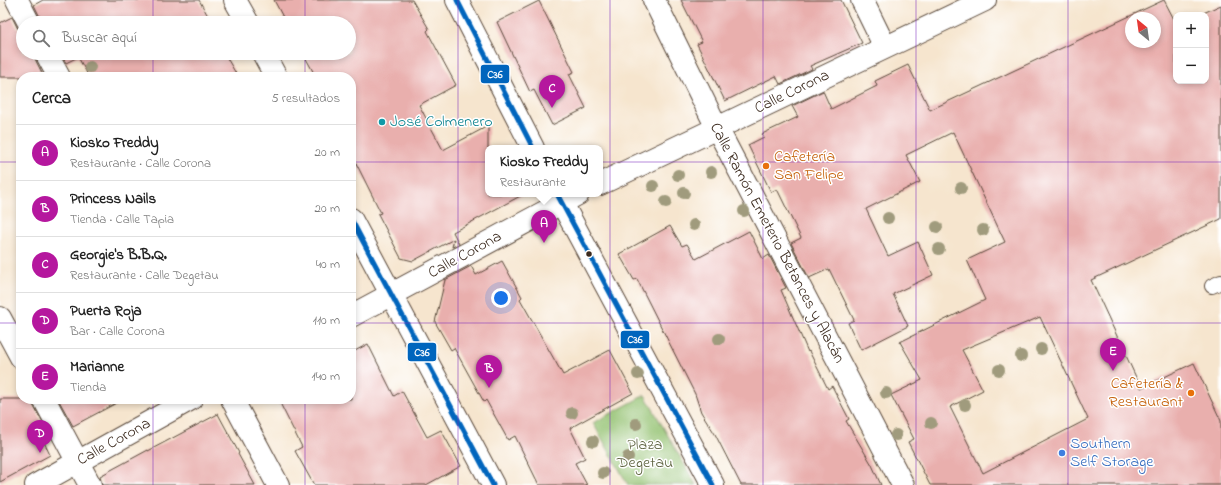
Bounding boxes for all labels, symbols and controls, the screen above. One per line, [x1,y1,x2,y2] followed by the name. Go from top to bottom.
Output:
[1125,12,1161,48] north arrow
[1173,12,1209,84] map controls
[1173,12,1209,48] button: +
[16,16,356,60] search box
[30,27,52,49] icon: search
[62,27,137,49] text: Buscar aquí
[1173,48,1209,84] button: −
[750,63,834,121] street label: Calle Corona
[480,64,510,84] line badge: C36
[487,67,503,83] text: C36
[539,75,565,108] pin: C
[32,86,71,111] text: Cerca
[271,89,340,108] text: 5 resultados
[390,110,493,134] place label: José Colmenero
[377,117,387,127] marker: José Colmenero
[703,118,851,368] street label: Calle Ramón Emeterio Betances y Alacán
[70,132,159,154] text: Kiosko Freddy
[41,143,49,162] text: A
[315,143,340,162] text: 20 m
[485,145,603,197] popup
[774,145,845,187] place label: Cafetería San Felipe
[500,151,588,173] text: Kiosko Freddy
[70,154,211,173] text: Restaurante · Calle Corona
[761,161,771,171] marker: Cafetería San Felipe
[500,173,566,192] text: Restaurante
[70,188,156,210] text: Princess Nails
[41,199,49,218] text: B
[315,199,340,218] text: 20 m
[70,210,174,229] text: Tienda · Calle Tapia
[531,210,557,243] pin: A
[424,225,506,285] street label: Calle Corona
[70,244,167,266] text: Georgie's B.B.Q.
[584,249,594,259] unlabelled marker
[41,255,49,274] text: C
[316,255,340,274] text: 40 m
[70,266,219,285] text: Restaurante · Calle Degetau
[491,288,511,308] your location
[70,300,141,322] text: Puerta Roja
[40,311,50,330] text: D
[313,311,340,330] text: 110 m
[70,322,165,341] text: Bar · Calle Corona
[620,330,650,349] line badge: C36
[627,332,643,348] text: C36
[1100,338,1126,371] pin: E
[407,342,437,362] line badge: C36
[414,345,430,361] text: C36
[476,355,502,388] pin: B
[70,356,124,378] text: Marianne
[41,367,49,386] text: E
[312,367,340,386] text: 140 m
[1109,372,1184,414] place label: Cafetería & Restaurant
[70,378,106,397] text: Tienda
[1186,388,1196,398] marker: Cafetería & Restaurant
[73,412,155,472] street label: Calle Corona
[27,420,53,453] pin: D
[1070,432,1154,474] place label: Southern Self Storage
[616,433,673,475] park label: Plaza Degetau
[1057,448,1067,458] marker: Southern Self Storage

